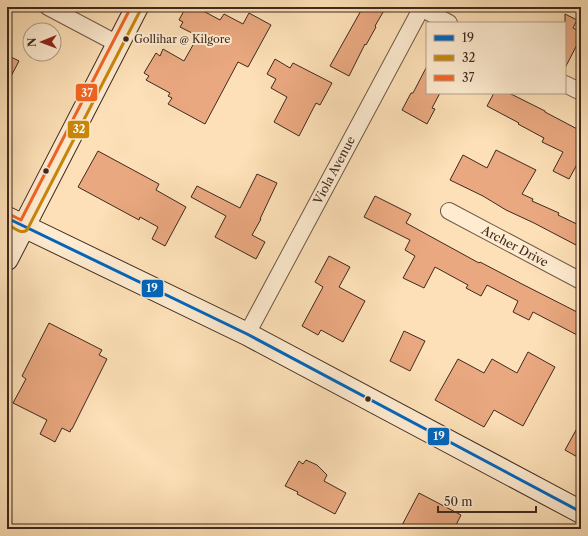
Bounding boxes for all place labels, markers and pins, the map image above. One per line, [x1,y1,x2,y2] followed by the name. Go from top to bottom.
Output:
[134,32,230,46] place label: Gollihar @ Kilgore
[121,34,131,44] marker: Gollihar @ Kilgore
[41,166,51,176] unlabelled marker
[363,394,373,404] unlabelled marker

